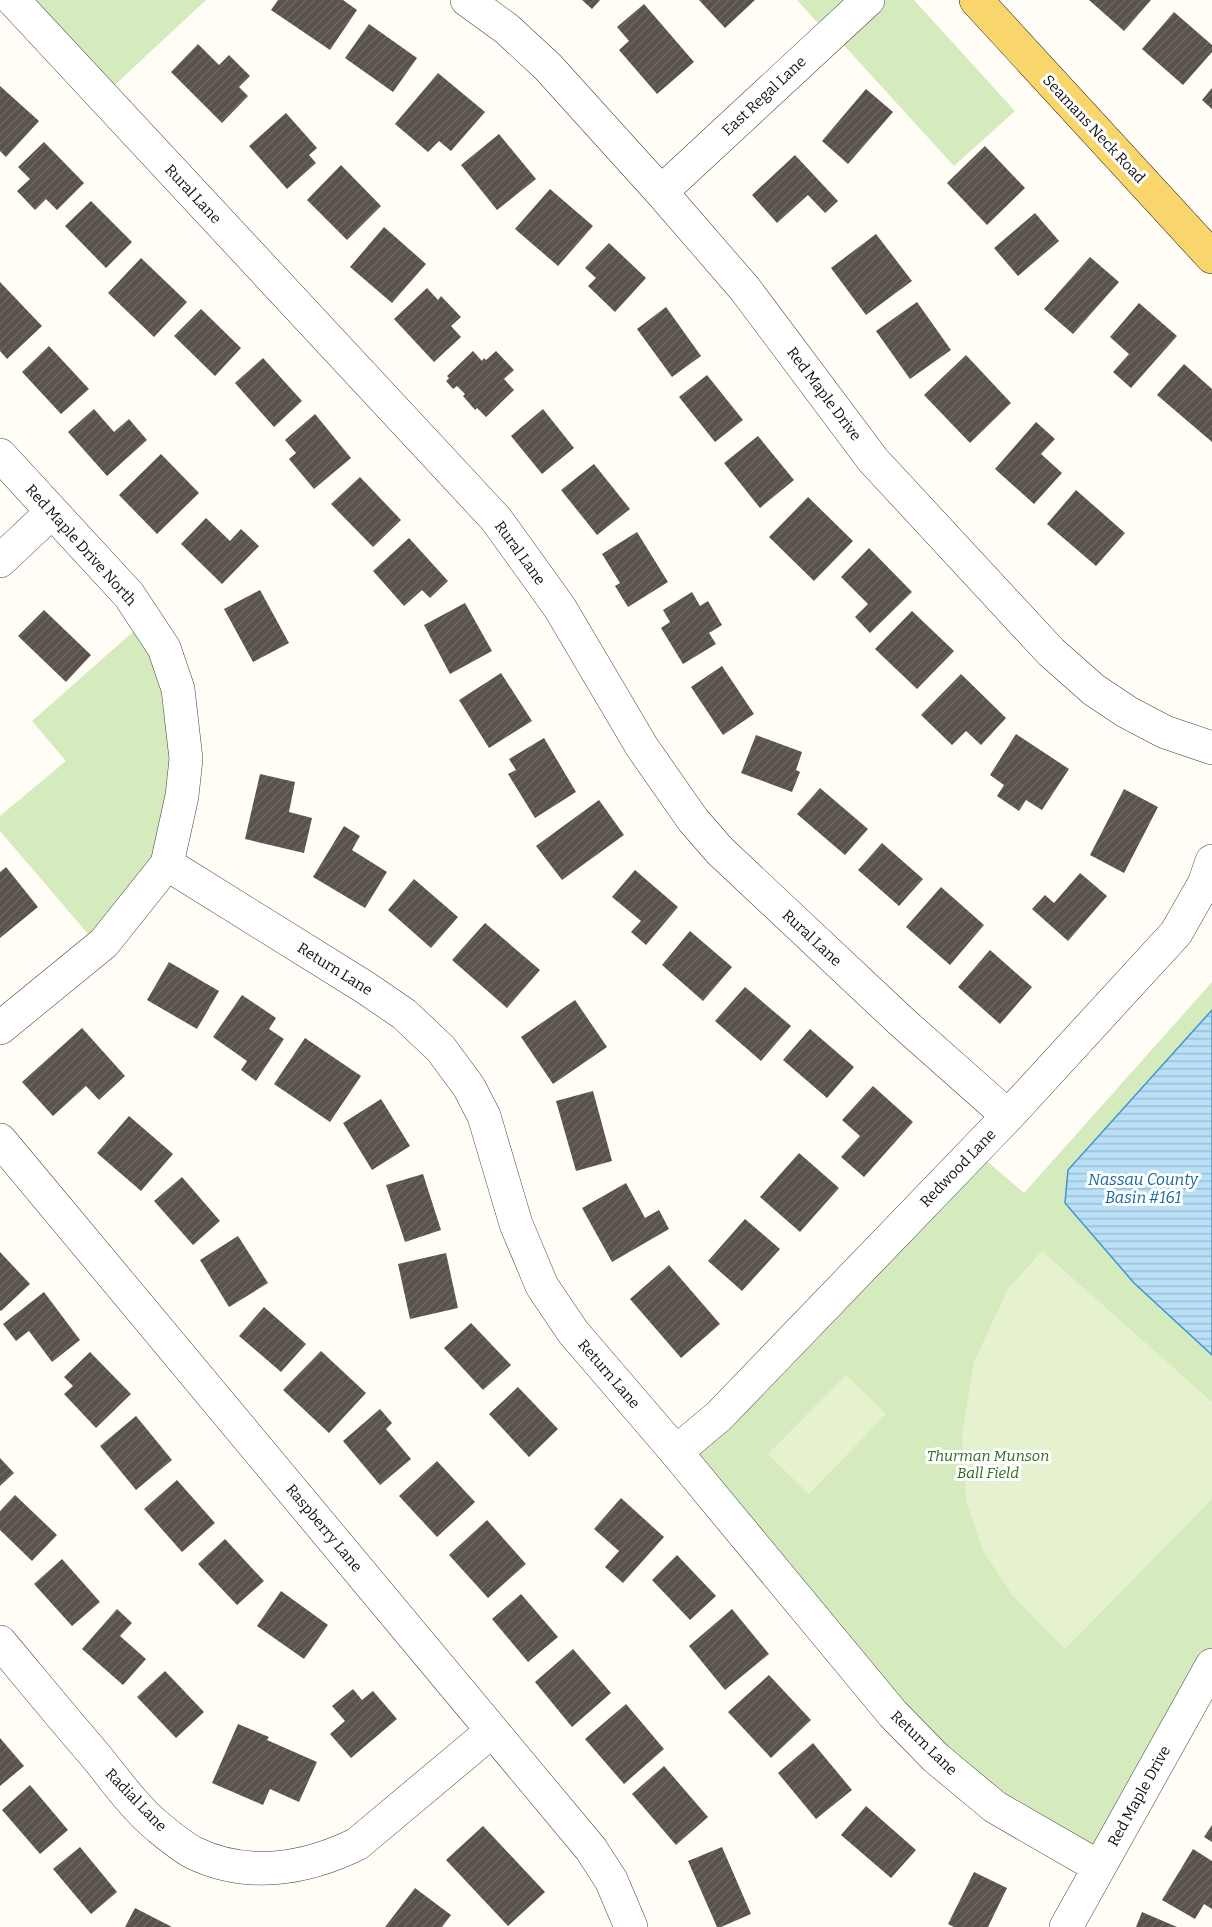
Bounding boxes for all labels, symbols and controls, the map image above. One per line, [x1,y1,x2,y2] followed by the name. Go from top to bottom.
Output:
[718,52,810,140] street label: East Regal Lane
[1039,71,1149,187] street label: Seamans Neck Road
[161,161,225,227] street label: Rural Lane
[783,344,865,444] street label: Red Maple Drive
[22,481,141,610] street label: Red Maple Drive North
[491,518,549,588] street label: Rural Lane
[779,906,845,970] street label: Rural Lane
[294,939,376,999] street label: Return Lane
[916,1125,1000,1211] street label: Redwood Lane
[1088,1170,1199,1207] water label: Nassau County Basin #161
[574,1336,644,1412] street label: Return Lane
[927,1447,1049,1482] park label: Thurman Munson Ball Field
[282,1480,366,1576] street label: Raspberry Lane
[887,1707,961,1779] street label: Return Lane
[1104,1742,1174,1850] street label: Red Maple Drive
[102,1765,170,1835] street label: Radial Lane

